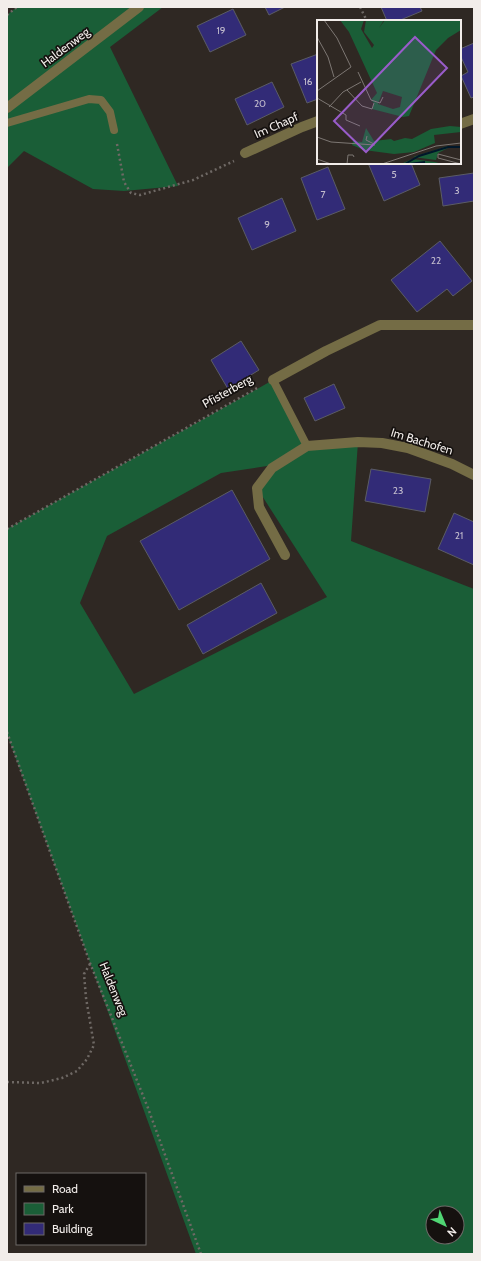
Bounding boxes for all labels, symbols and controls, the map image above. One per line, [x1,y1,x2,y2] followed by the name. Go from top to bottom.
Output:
[317,20,461,164] inset map
[38,23,93,70] street label: Haldenweg
[217,24,226,37] house number: 19
[304,75,313,88] house number: 16
[254,97,266,110] house number: 20
[252,109,300,141] street label: Im Chapf
[391,168,397,181] house number: 5
[454,184,460,197] house number: 3
[320,188,326,201] house number: 7
[264,218,270,231] house number: 9
[431,254,441,267] house number: 22
[199,371,255,411] street label: Pfisterberg
[389,424,455,458] street label: Im Bachofen
[393,484,403,497] house number: 23
[455,529,463,542] house number: 21
[96,960,132,1019] street label: Haldenweg
[16,1173,146,1245] legend
[52,1181,78,1196] text: Road
[52,1201,74,1216] text: Park
[425,1205,465,1245] north arrow
[52,1221,94,1236] text: Building
[444,1224,460,1240] text: N

